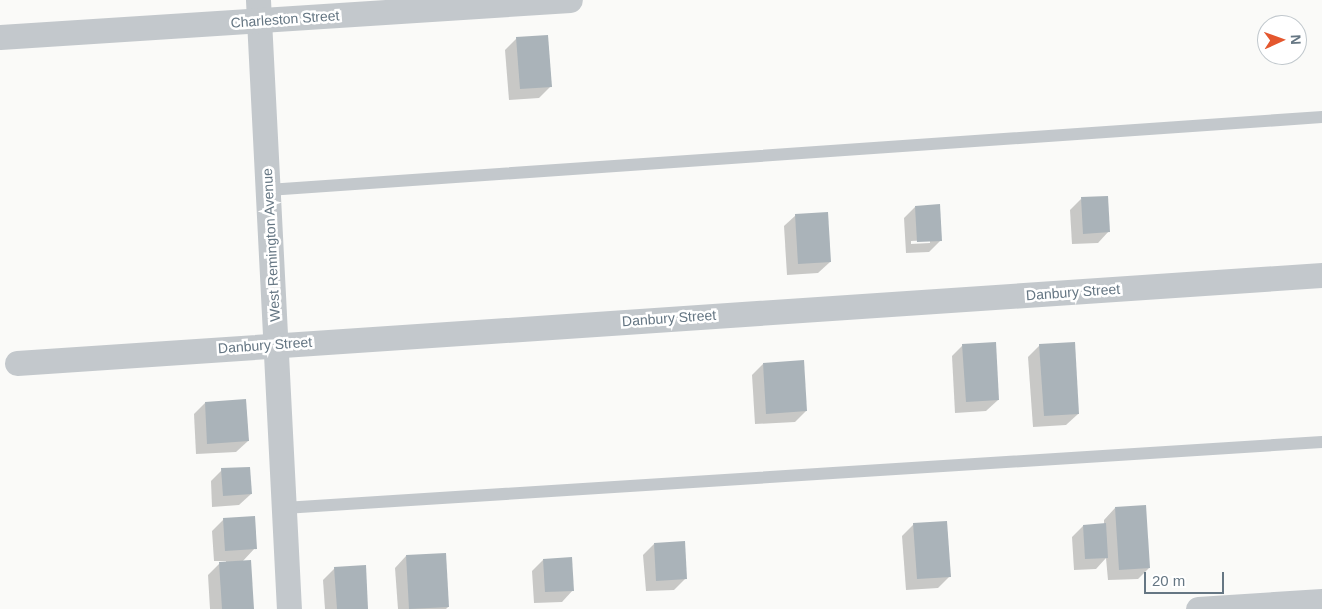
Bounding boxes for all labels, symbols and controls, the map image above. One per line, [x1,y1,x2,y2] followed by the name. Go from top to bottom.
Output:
[230,7,340,31] street label: Charleston Street
[1257,15,1307,65] north arrow
[1288,34,1304,45] text: N
[259,167,283,323] street label: West Remington Avenue
[1025,280,1121,304] street label: Danbury Street
[621,306,717,330] street label: Danbury Street
[217,333,313,357] street label: Danbury Street
[1147,562,1227,594] scale bar
[1152,572,1185,589] text: 20 m

